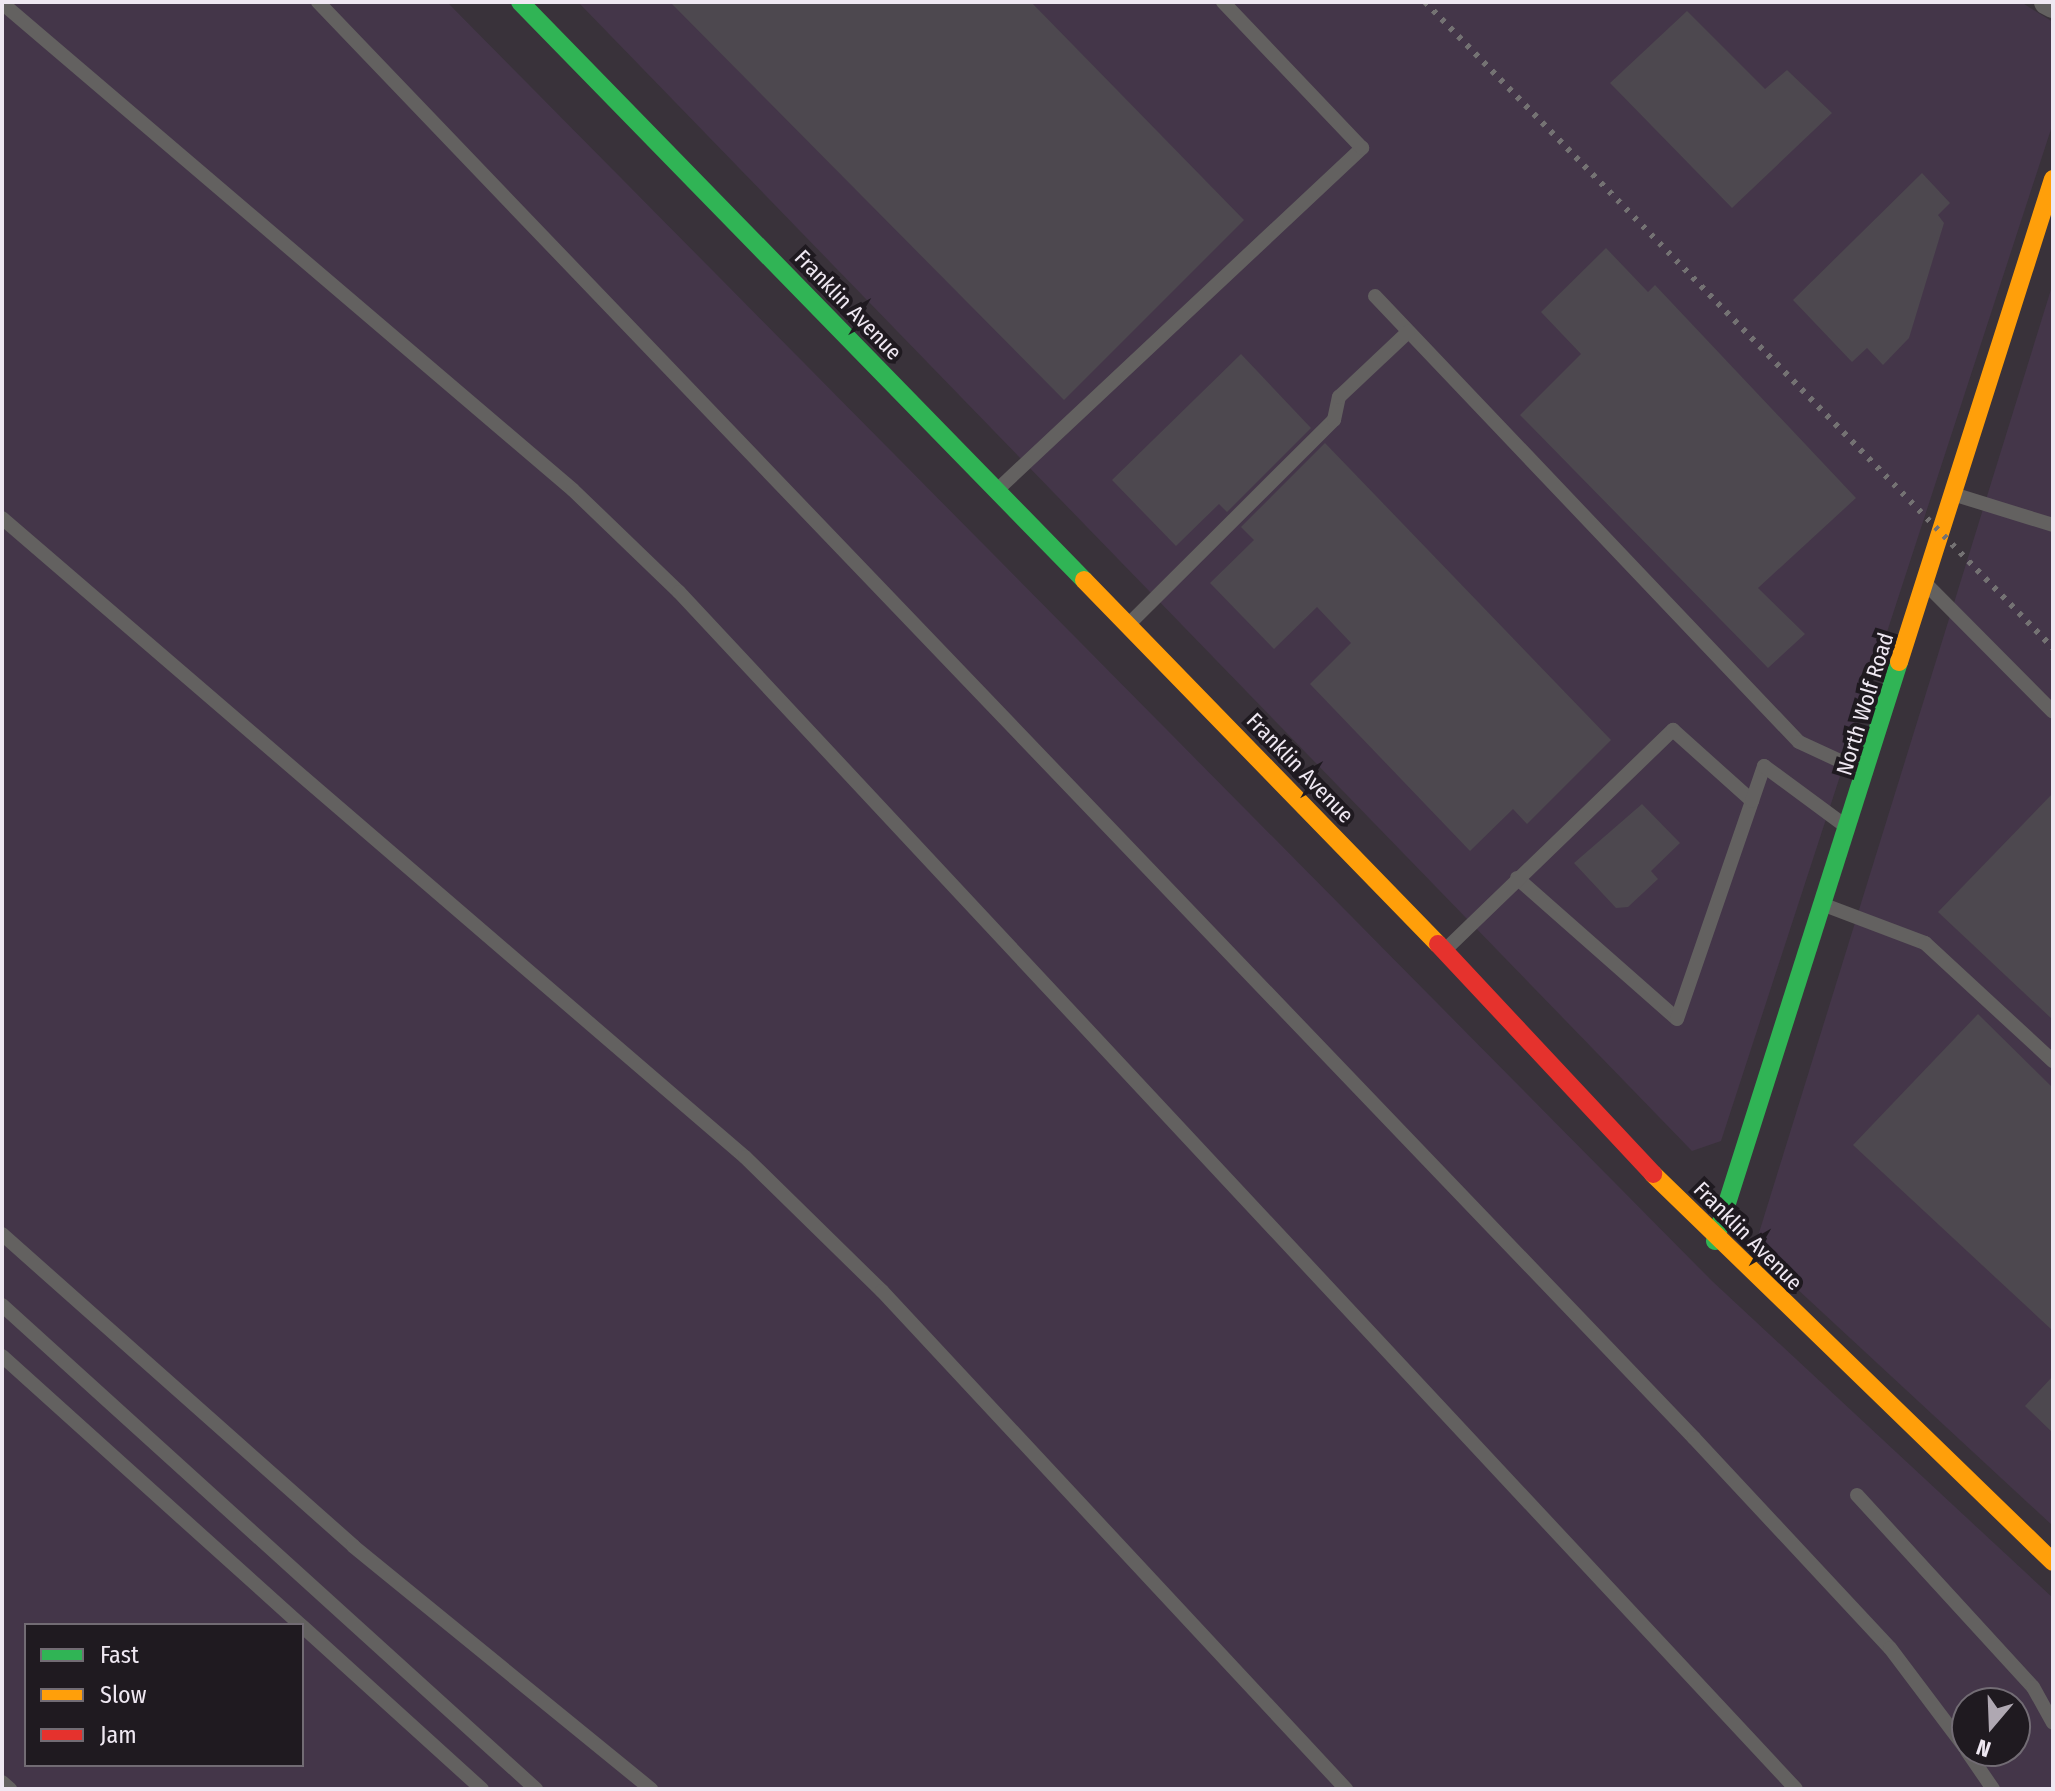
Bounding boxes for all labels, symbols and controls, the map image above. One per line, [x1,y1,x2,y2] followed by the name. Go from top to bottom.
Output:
[789,245,907,365] street label: Franklin Avenue
[1831,630,1899,778] street label: North Wolf Road
[1241,708,1359,828] street label: Franklin Avenue
[1688,1176,1808,1296] street label: Franklin Avenue
[24,1623,304,1767] legend
[100,1641,139,1669] text: Fast
[100,1681,146,1709] text: Slow
[1951,1687,2031,1767] north arrow
[100,1721,137,1749] text: Jam
[1973,1733,1994,1763] text: N

